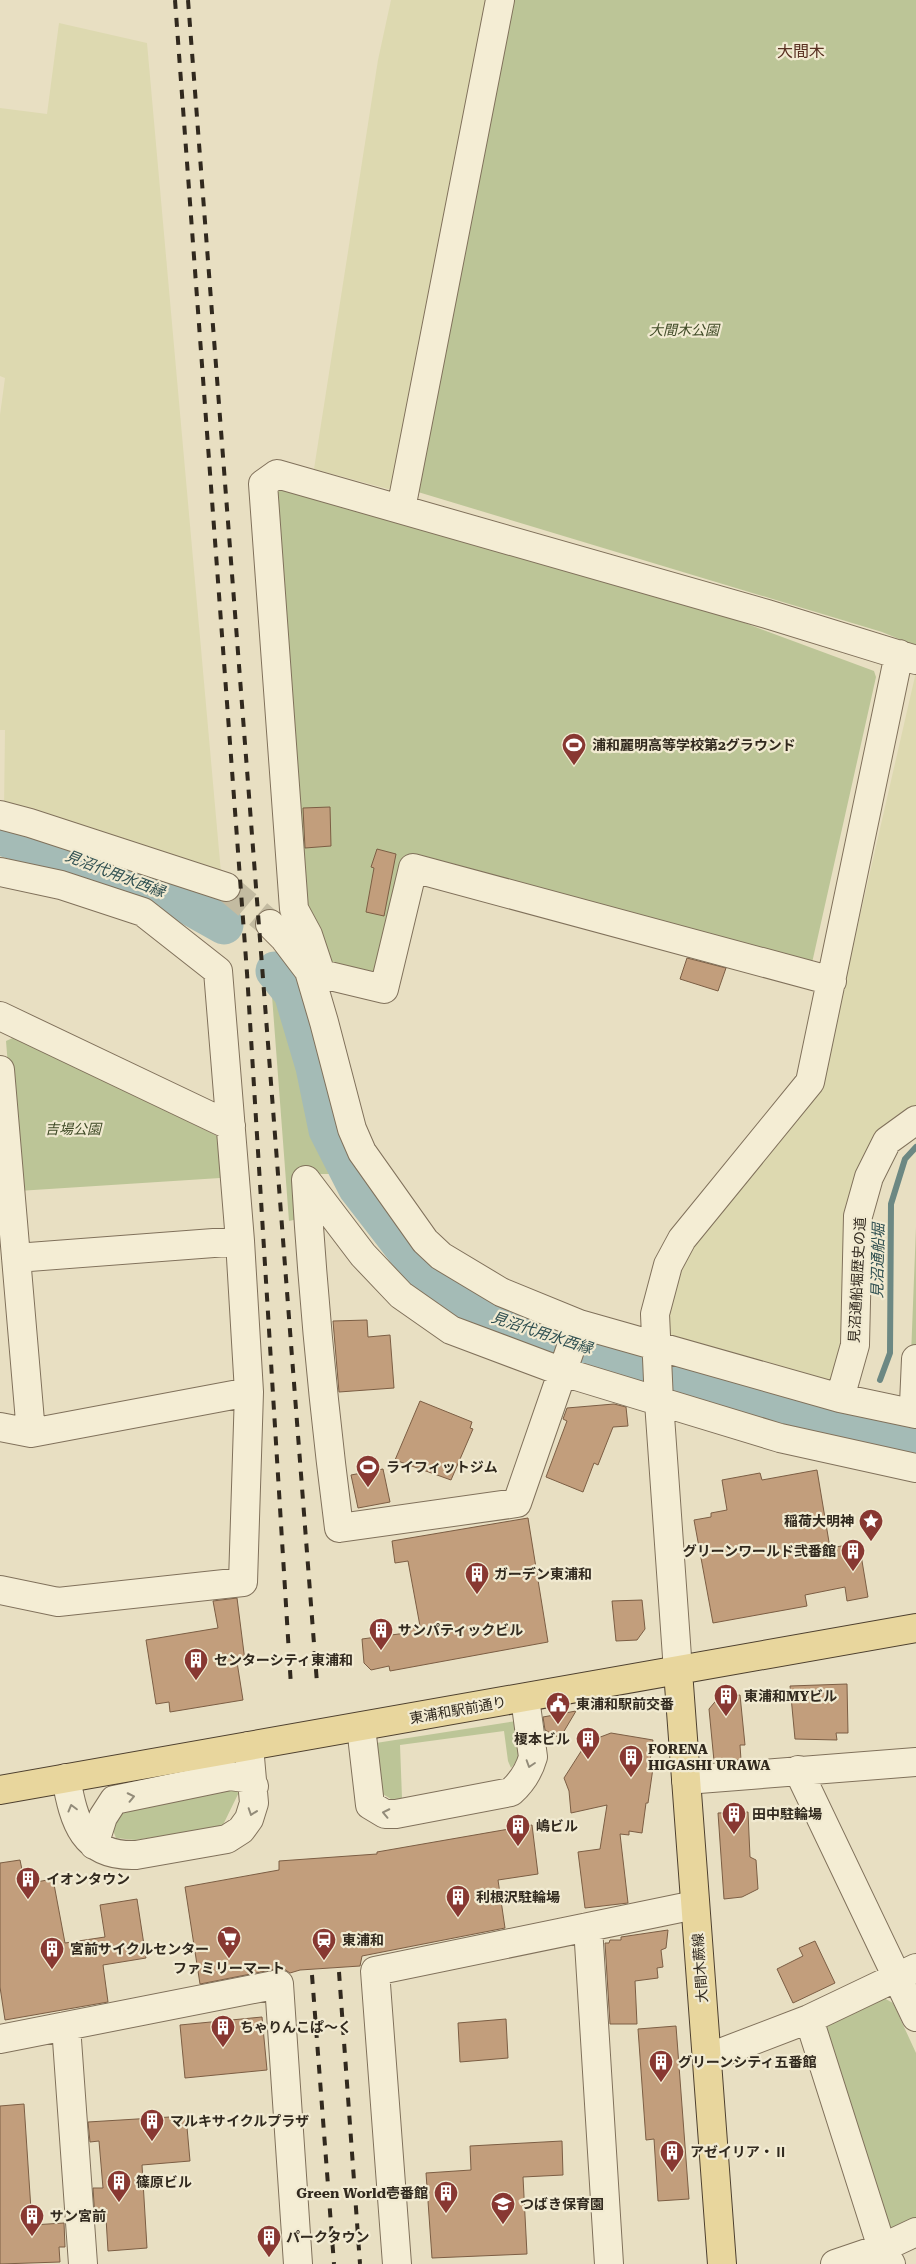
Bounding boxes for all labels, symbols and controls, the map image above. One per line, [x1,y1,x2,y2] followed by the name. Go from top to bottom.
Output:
[777,42,825,61] district label: 大間木
[649,322,721,338] park label: 大間木公園
[561,732,587,766] sports icon: 浦和麗明高等学校第2グラウンド
[592,737,796,753] place label: 浦和麗明高等学校第2グラウンド
[63,847,169,902] water label: 見沼代用水西縁
[45,1121,103,1137] park label: 吉場公園
[846,1217,868,1343] street label: 見沼通船堀歴史の道
[868,1221,888,1299] water label: 見沼通船堀
[489,1308,597,1358] water label: 見沼代用水西縁
[355,1454,381,1488] sports icon: ライフィットジム
[386,1459,498,1475] place label: ライフィットジム
[858,1508,884,1542] place icon: 稲荷大明神
[784,1513,854,1529] place label: 稲荷大明神
[840,1538,866,1572] building icon: グリーンワールド弐番館
[683,1543,836,1559] place label: グリーンワールド弐番館
[464,1561,490,1595] building icon: ガーデン東浦和
[494,1566,592,1582] place label: ガーデン東浦和
[368,1617,394,1651] building icon: サンパティックビル
[398,1622,523,1638] place label: サンパティックビル
[183,1647,209,1681] building icon: センターシティ東浦和
[214,1652,353,1668] place label: センターシティ東浦和
[713,1683,739,1717] building icon: 東浦和MYビル
[744,1688,837,1704] place label: 東浦和MYビル
[545,1691,571,1725] public building icon: 東浦和駅前交番
[408,1694,508,1726] street label: 東浦和駅前通り
[576,1696,674,1712] place label: 東浦和駅前交番
[575,1726,601,1760] building icon: 榎本ビル
[514,1731,570,1747] place label: 榎本ビル
[648,1741,770,1773] place label: FORENA HIGASHI URAWA
[618,1744,644,1778] building icon: FORENA HIGASHI URAWA
[526,1759,536,1767] one-way arrow
[126,1792,135,1803] one-way arrow
[721,1801,747,1835] building icon: 田中駐輪場
[67,1804,78,1813] one-way arrow
[752,1806,822,1822] place label: 田中駐輪場
[247,1807,257,1815] one-way arrow
[382,1808,390,1818] one-way arrow
[505,1813,531,1847] building icon: 嶋ビル
[536,1818,578,1834] place label: 嶋ビル
[15,1866,41,1900] building icon: イオンタウン
[46,1871,130,1887] place label: イオンタウン
[445,1884,471,1918] building icon: 利根沢駐輪場
[476,1889,560,1905] place label: 利根沢駐輪場
[216,1925,242,1959] supermarket icon: ファミリーマート
[311,1927,337,1961] station icon: 東浦和
[342,1932,384,1948] place label: 東浦和
[690,1933,710,2003] street label: 大間木蕨線
[39,1936,65,1970] building icon: 宮前サイクルセンター
[70,1941,209,1957] place label: 宮前サイクルセンター
[173,1960,285,1976] place label: ファミリーマート
[210,2014,236,2048] building icon: ちゃりんこぱ～く
[240,2019,352,2035] place label: ちゃりんこぱ～く
[648,2049,674,2083] building icon: グリーンシティ五番館
[678,2054,816,2070] place label: グリーンシティ五番館
[139,2108,165,2142] building icon: マルキサイクルプラザ
[170,2113,309,2129] place label: マルキサイクルプラザ
[659,2139,685,2173] building icon: アゼイリア・Ⅱ
[690,2144,788,2160] place label: アゼイリア・Ⅱ
[106,2169,132,2203] building icon: 篠原ビル
[136,2174,192,2190] place label: 篠原ビル
[433,2180,459,2214] building icon: Green World壱番館
[296,2185,428,2201] place label: Green World壱番館
[490,2191,516,2225] school or university icon: つばき保育園
[520,2196,604,2212] place label: つばき保育園
[19,2203,45,2237] building icon: サン宮前
[50,2208,106,2224] place label: サン宮前
[256,2224,282,2258] building icon: パークタウン
[286,2229,369,2245] place label: パークタウン

